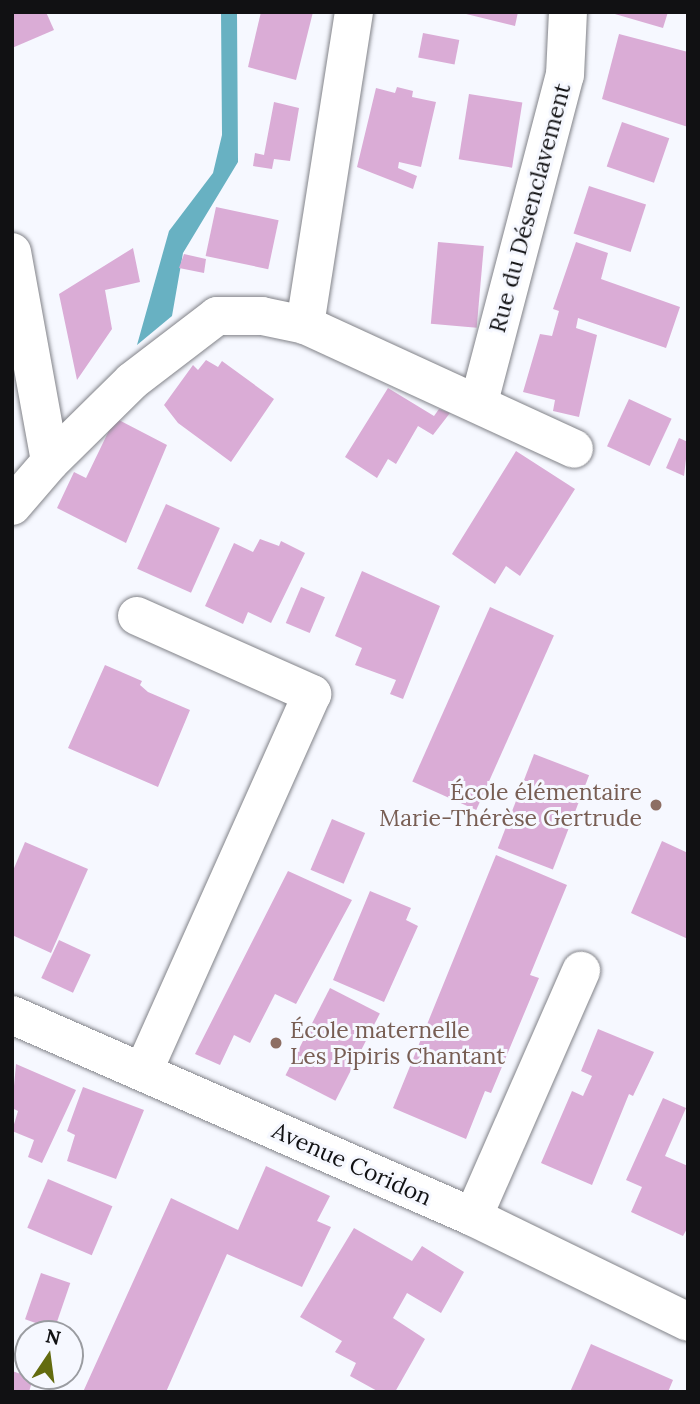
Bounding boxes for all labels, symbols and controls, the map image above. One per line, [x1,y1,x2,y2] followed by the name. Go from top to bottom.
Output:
[483,80,577,336] street label: Rue du Désenclavement
[379,778,642,832] place label: École élémentaire Marie-Thérèse Gertrude
[648,797,664,813] marker: École élémentaire Marie-Thérèse Gertrude
[290,1016,505,1070] place label: École maternelle Les Pipiris Chantant
[268,1035,284,1051] marker: École maternelle Les Pipiris Chantant
[268,1117,436,1211] street label: Avenue Coridon
[14,1320,84,1390] north arrow
[43,1323,63,1350] text: N

